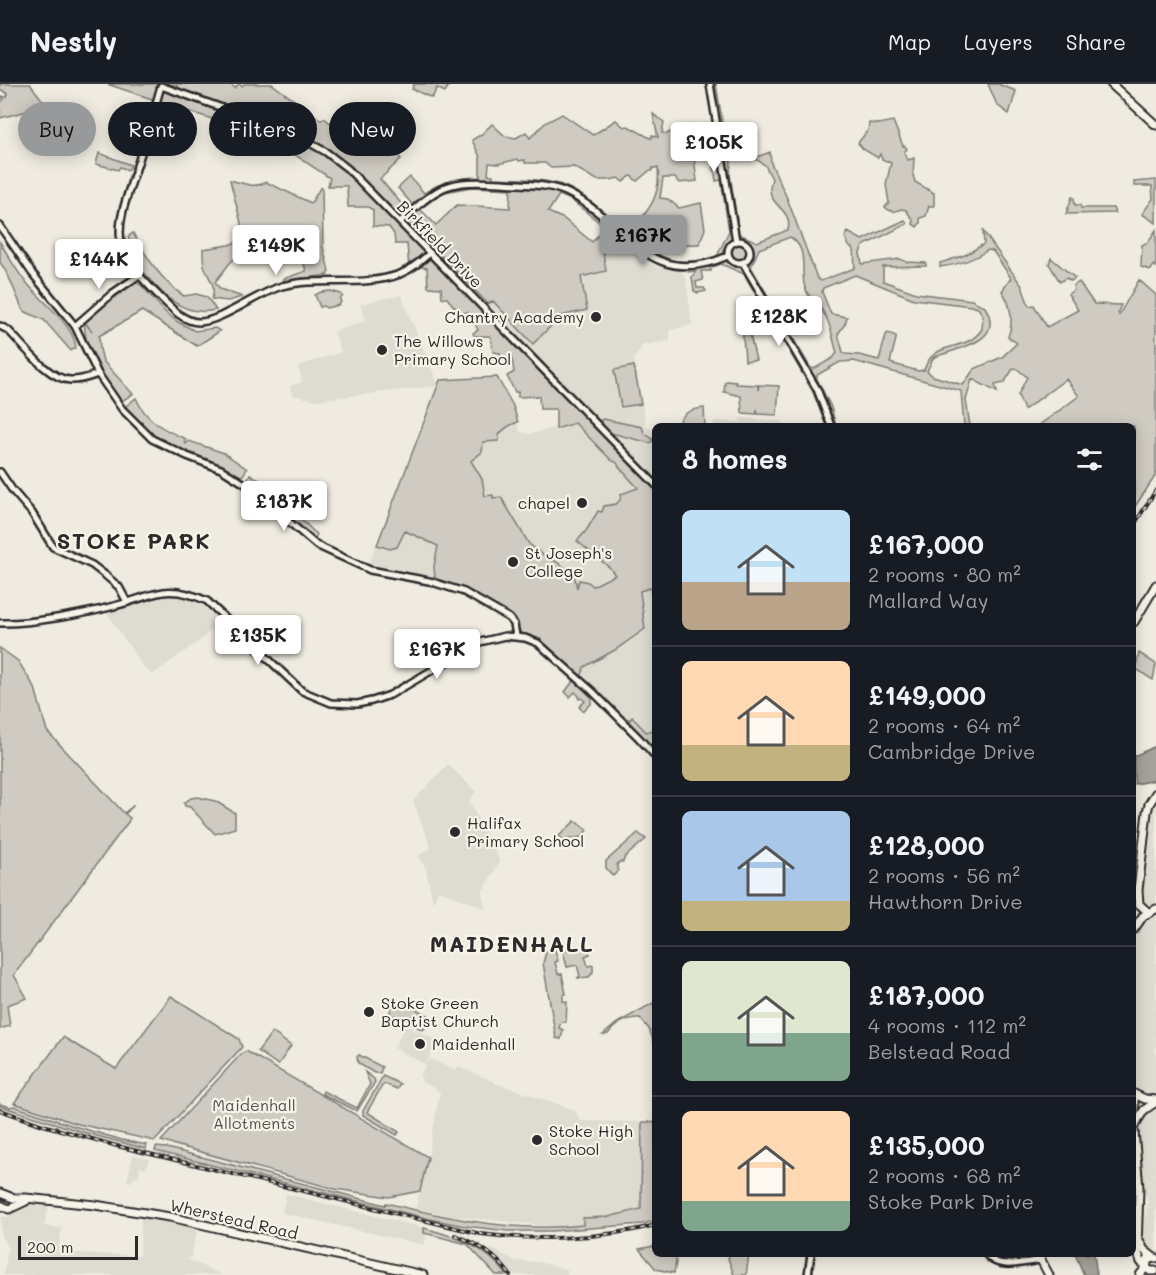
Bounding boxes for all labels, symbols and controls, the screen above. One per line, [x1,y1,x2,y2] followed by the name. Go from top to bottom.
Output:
[30,23,117,59] text: Nestly
[888,28,931,55] text: Map
[964,28,1033,55] text: Layers
[1066,28,1126,55] text: Share
[18,102,96,156] chip: Buy
[108,102,197,156] chip: Rent
[209,102,317,156] chip: Filters
[329,102,416,156] chip: New
[672,122,756,173] pin: £105K
[685,128,744,154] text: £105K
[393,195,487,292] street label: Birkfield Drive
[601,215,685,266] pin: £167K
[614,221,672,247] text: £167K
[234,225,318,276] pin: £149K
[246,231,306,257] text: £149K
[57,239,141,290] pin: £144K
[69,245,129,271] text: £144K
[737,296,821,347] pin: £128K
[750,302,808,328] text: £128K
[445,306,584,327] place label: Chantry Academy
[589,310,603,324] marker: Chantry Academy
[394,330,511,369] place label: The Willows Primary School
[375,343,389,357] marker: The Willows Primary School
[682,442,788,476] text: 8 homes
[1073,443,1106,476] icon: filters
[242,481,326,532] pin: £187K
[255,487,313,513] text: £187K
[518,492,570,513] place label: chapel
[575,496,589,510] marker: chapel
[57,526,211,555] district label: STOKE PARK
[868,527,984,561] text: £167,000
[730,534,802,606] icon: home
[525,542,612,581] place label: St Joseph's College
[506,555,520,569] marker: St Joseph's College
[868,561,1021,587] text: 2 rooms · 80 m²
[868,587,988,613] text: Mallard Way
[216,615,300,666] pin: £135K
[229,621,287,647] text: £135K
[395,629,479,680] pin: £167K
[408,635,466,661] text: £167K
[868,678,986,712] text: £149,000
[730,685,802,757] icon: home
[868,712,1020,738] text: 2 rooms · 64 m²
[868,738,1036,764] text: Cambridge Drive
[467,812,584,851] place label: Halifax Primary School
[448,825,462,839] marker: Halifax Primary School
[868,828,984,862] text: £128,000
[730,835,802,907] icon: home
[868,862,1020,888] text: 2 rooms · 56 m²
[868,888,1023,914] text: Hawthorn Drive
[430,929,594,958] district label: MAIDENHALL
[868,978,984,1012] text: £187,000
[730,985,802,1057] icon: home
[381,992,498,1031] place label: Stoke Green Baptist Church
[362,1005,376,1019] marker: Stoke Green Baptist Church
[868,1012,1026,1038] text: 4 rooms · 112 m²
[432,1033,516,1054] place label: Maidenhall
[413,1037,427,1051] marker: Maidenhall
[868,1038,1010,1064] text: Belstead Road
[212,1094,296,1133] park label: Maidenhall Allotments
[549,1120,633,1159] place label: Stoke High School
[868,1128,985,1162] text: £135,000
[530,1133,544,1147] marker: Stoke High School
[730,1135,802,1207] icon: home
[868,1162,1021,1188] text: 2 rooms · 68 m²
[868,1188,1034,1214] text: Stoke Park Drive
[168,1194,300,1243] street label: Wherstead Road
[18,1233,138,1260] scale bar
[27,1236,74,1257] text: 200 m

